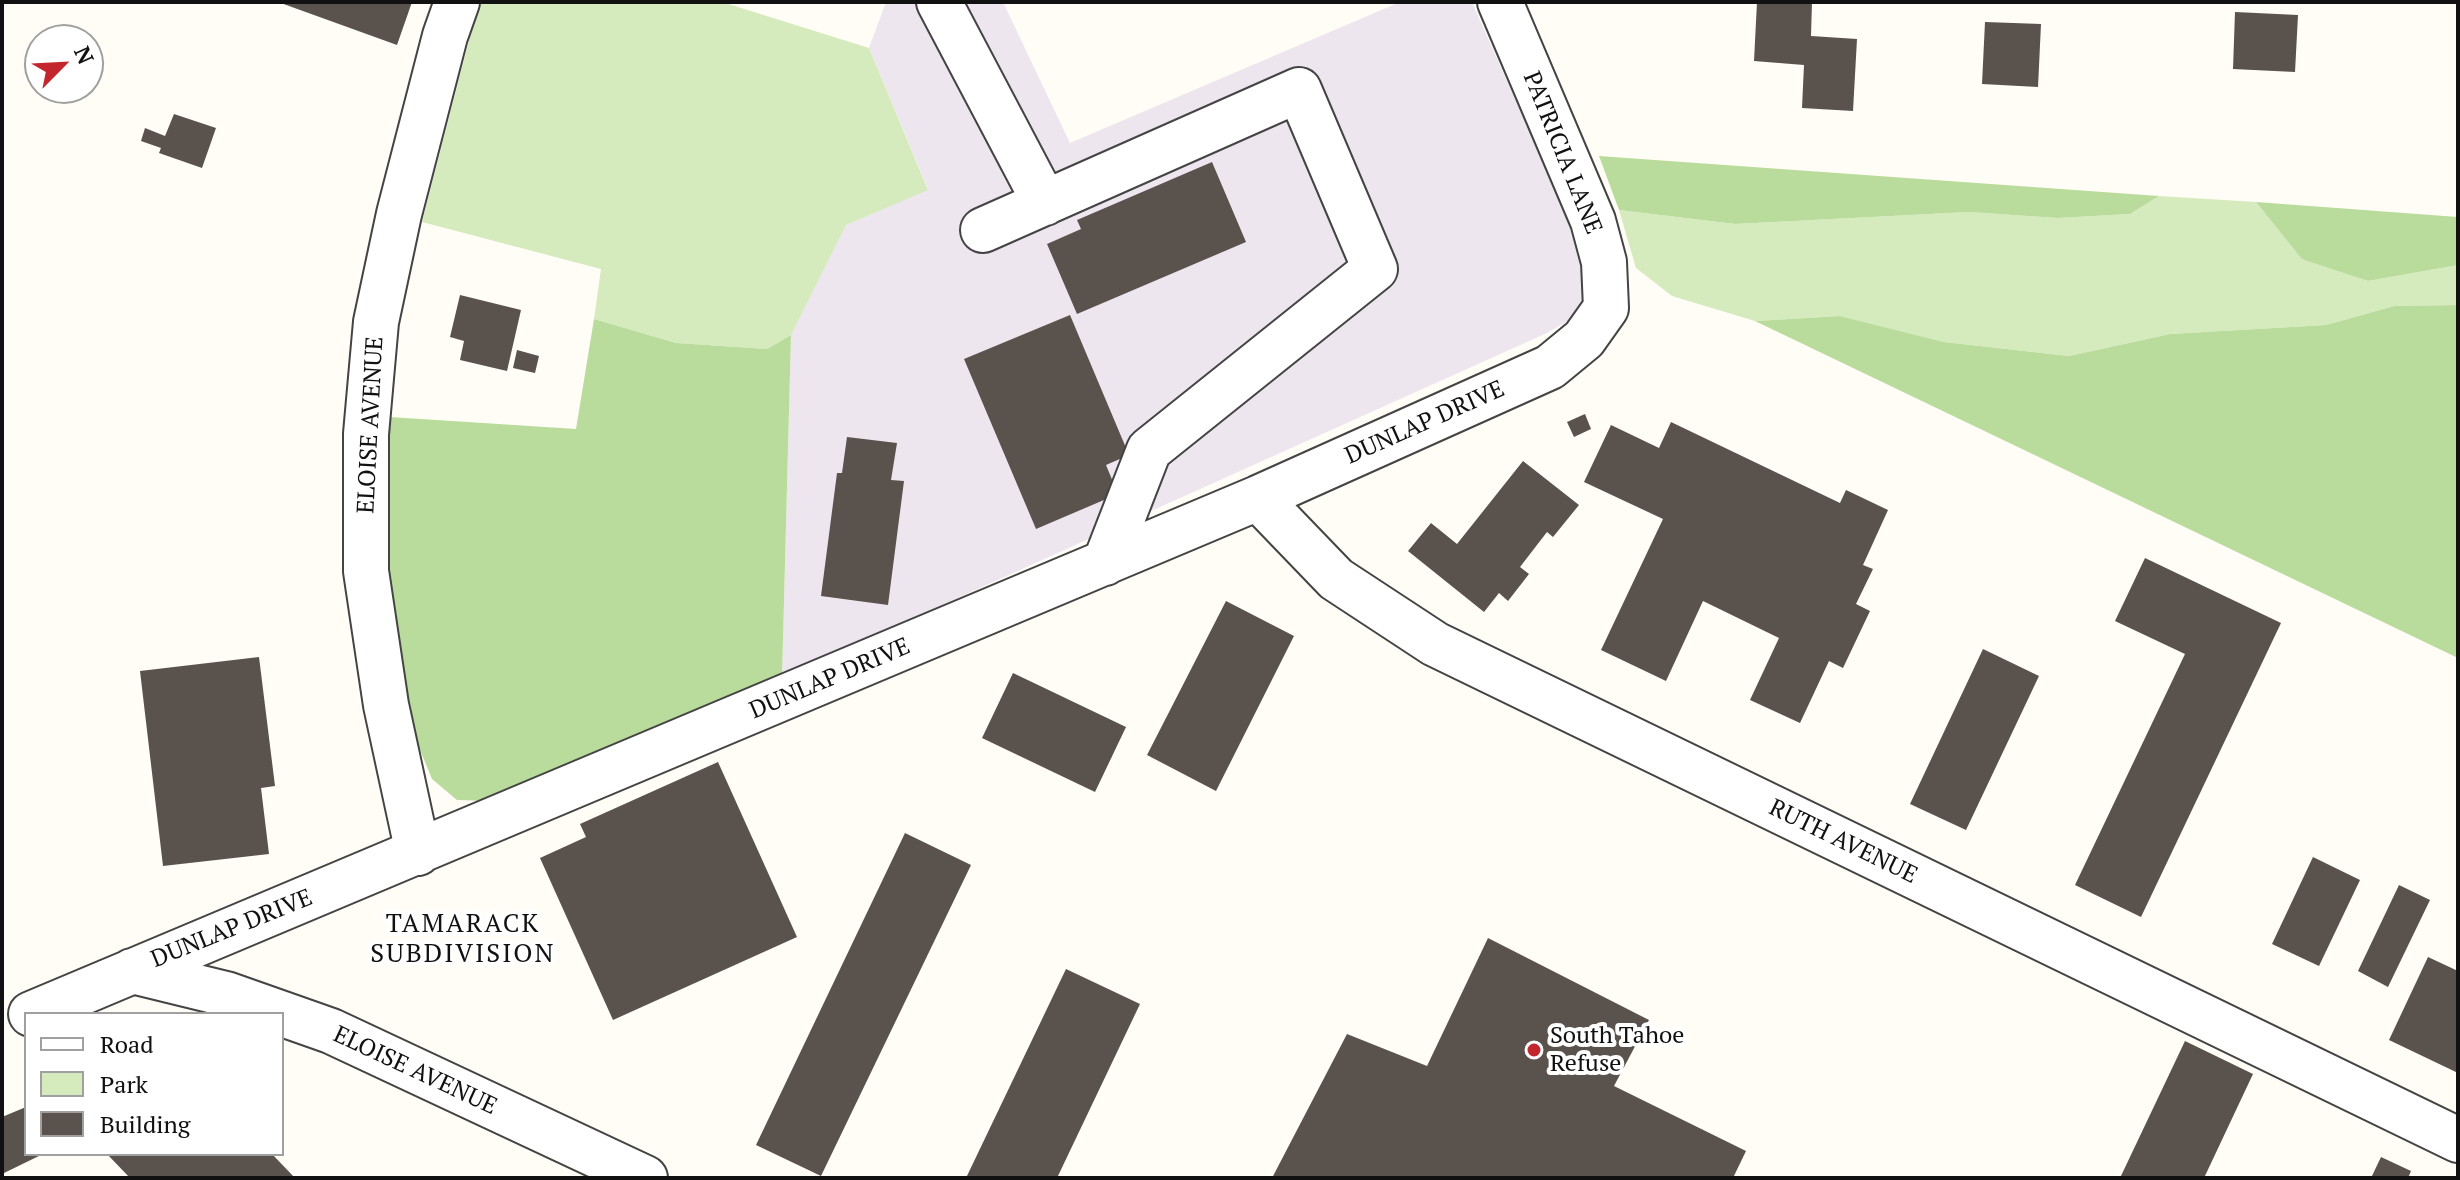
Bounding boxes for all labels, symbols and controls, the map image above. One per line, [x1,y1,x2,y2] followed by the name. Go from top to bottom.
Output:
[24,24,104,104] north arrow
[68,41,101,68] text: N
[1516,67,1608,239] street label: PATRICIA LANE
[352,336,390,514] street label: ELOISE AVENUE
[1341,375,1509,471] street label: DUNLAP DRIVE
[745,632,915,726] street label: DUNLAP DRIVE
[1764,794,1922,890] street label: RUTH AVENUE
[147,884,317,974] street label: DUNLAP DRIVE
[370,909,556,970] district label: TAMARACK SUBDIVISION
[24,1012,284,1156] legend
[329,1020,501,1122] street label: ELOISE AVENUE
[1550,1022,1684,1078] place label: South Tahoe Refuse
[100,1028,154,1060] text: Road
[1525,1041,1543,1059] marker: South Tahoe Refuse
[100,1068,148,1100] text: Park
[100,1108,190,1140] text: Building

